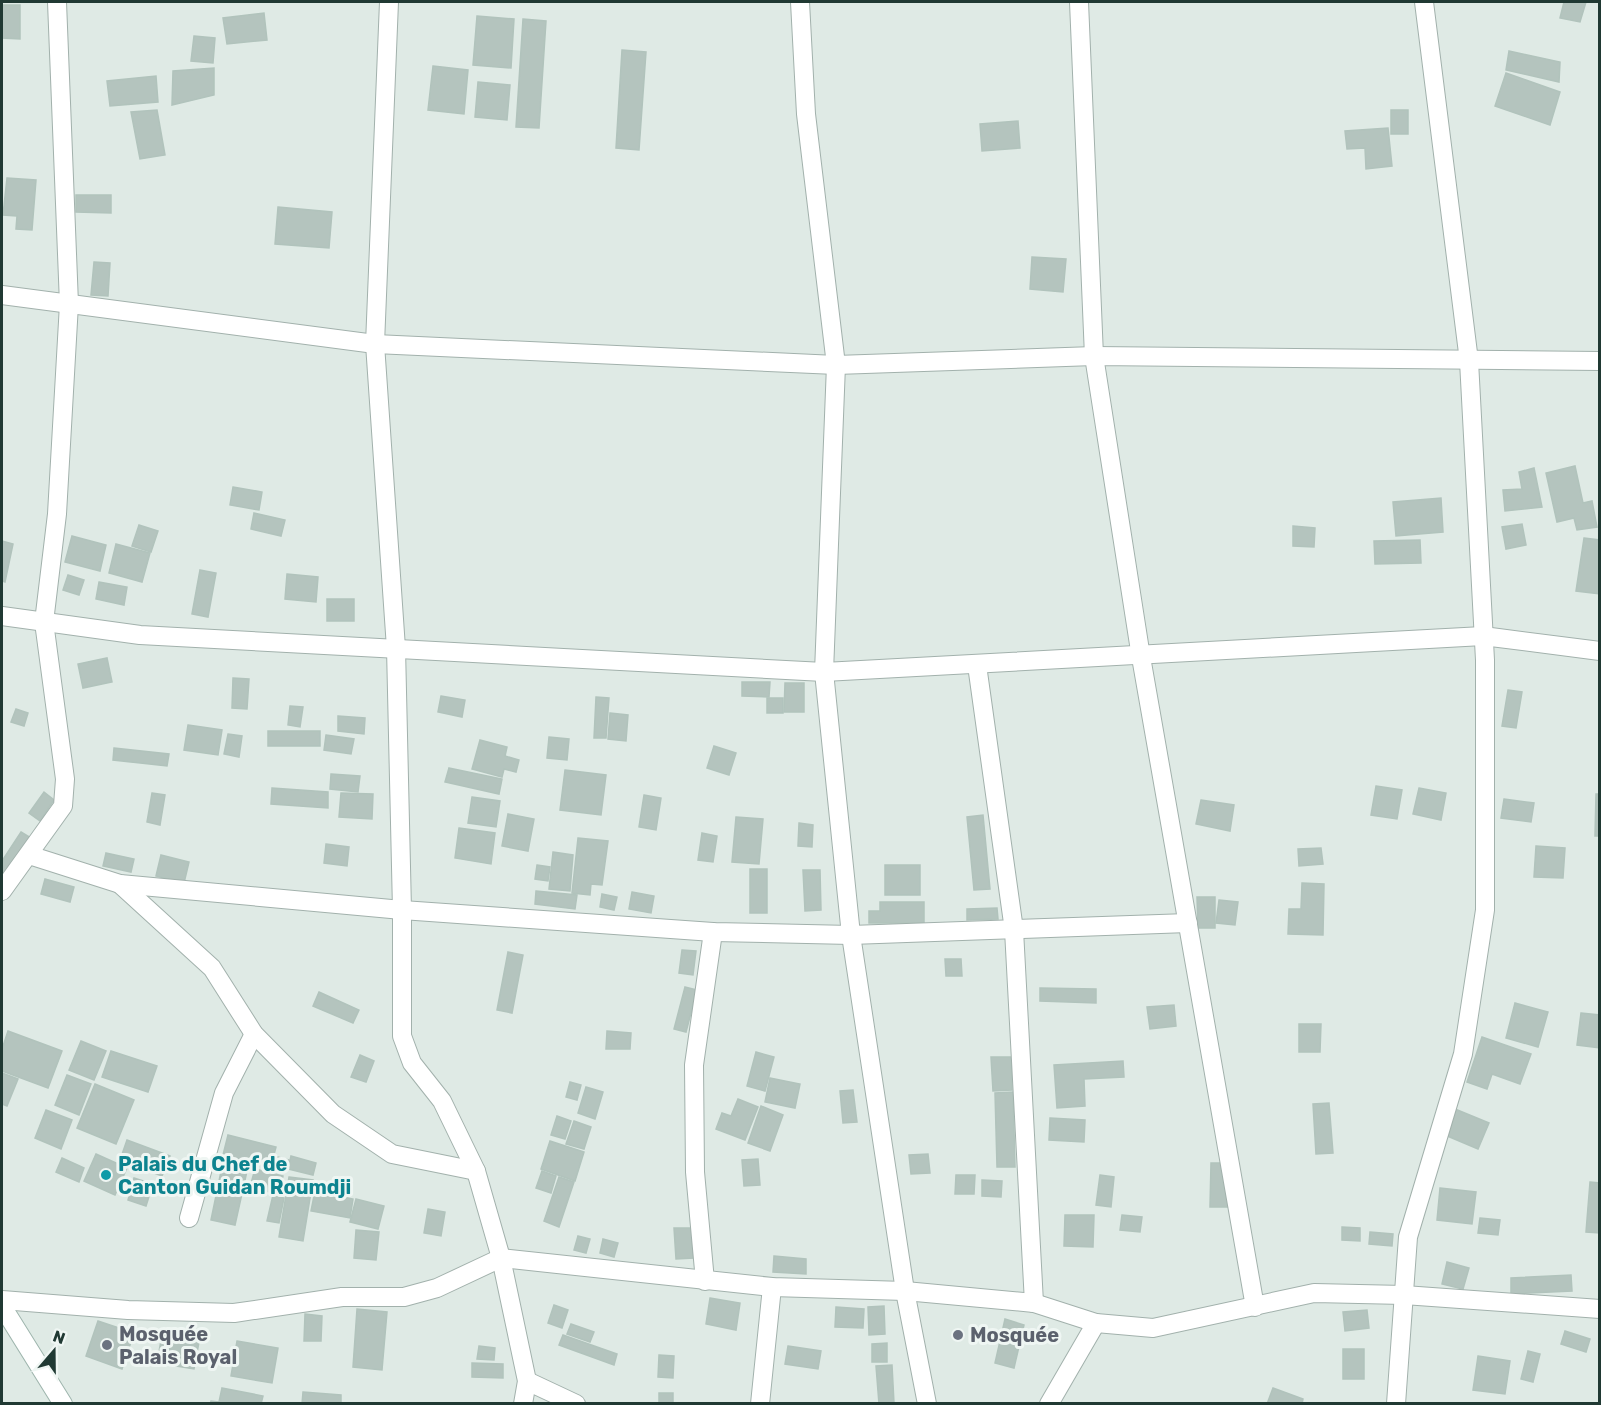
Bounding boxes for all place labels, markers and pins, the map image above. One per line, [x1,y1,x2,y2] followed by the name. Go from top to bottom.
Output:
[118,1152,351,1199] place label: Palais du Chef de Canton Guidan Roumdji
[99,1168,113,1182] marker: Palais du Chef de Canton Guidan Roumdji
[119,1322,237,1369] place label: Mosquée Palais Royal
[970,1323,1059,1347] place label: Mosquée
[951,1328,965,1342] marker: Mosquée
[100,1338,114,1352] marker: Mosquée Palais Royal

